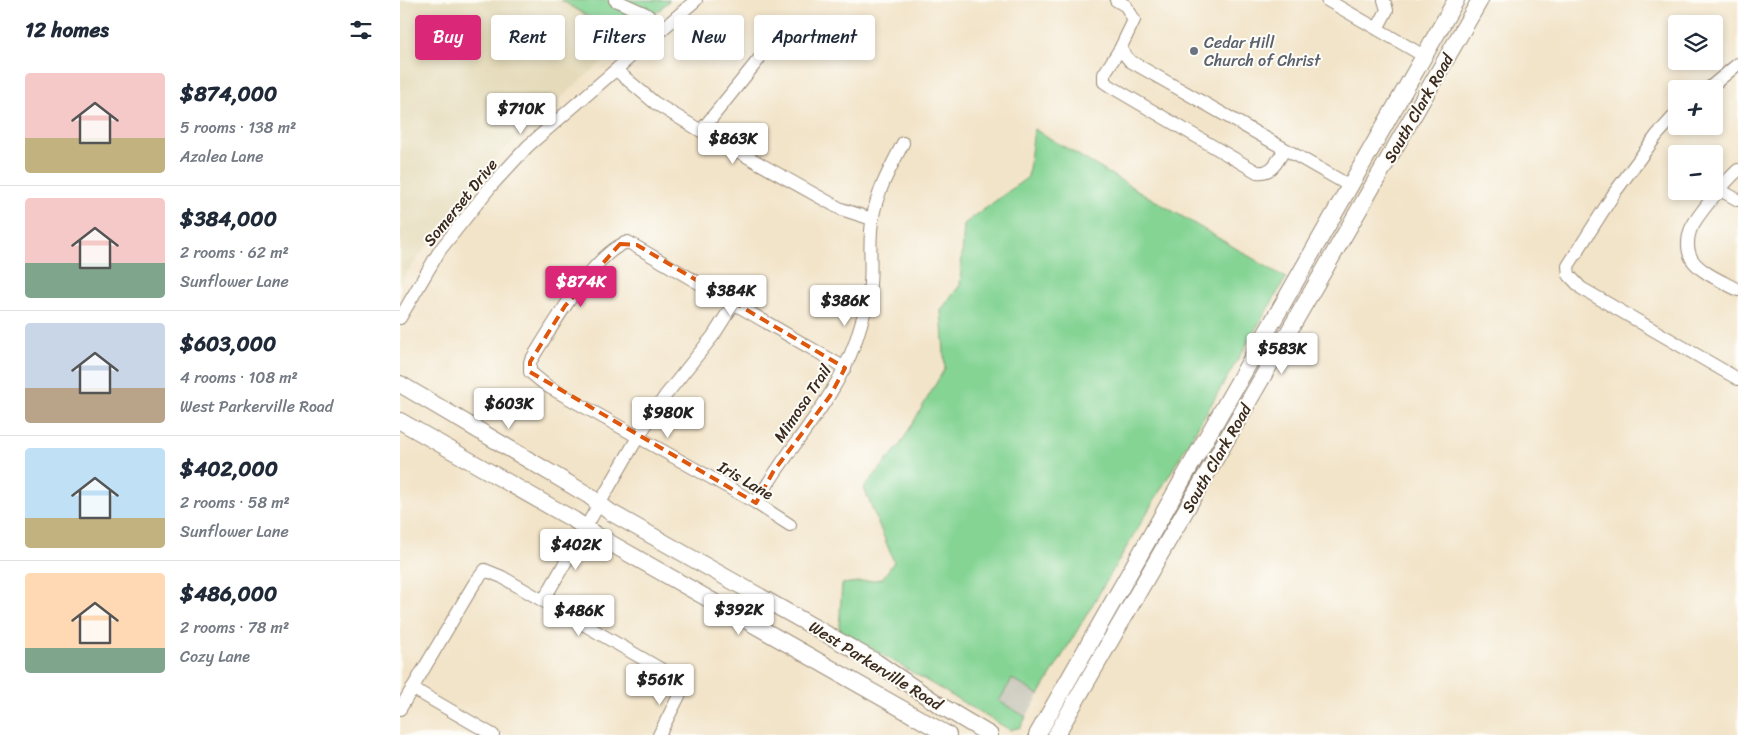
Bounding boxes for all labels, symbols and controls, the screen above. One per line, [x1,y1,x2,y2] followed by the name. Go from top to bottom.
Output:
[25,11,109,49] text: 12 homes
[415,15,481,60] chip: Buy
[491,15,565,60] chip: Rent
[575,15,664,60] chip: Filters
[674,15,744,60] chip: New
[754,15,875,60] chip: Apartment
[1668,15,1723,200] map controls
[1668,15,1723,70] button: layers
[347,16,375,44] icon: filters
[1204,28,1321,75] place label: Cedar Hill Church of Christ
[1188,45,1200,57] marker: Cedar Hill Church of Christ
[1375,47,1462,168] street label: South Clark Road
[180,75,277,113] text: $874,000
[1668,80,1723,135] button: +
[486,92,556,135] pin: $710K
[65,93,125,153] icon: home
[498,94,544,123] text: $710K
[180,113,296,142] text: 5 rooms · 138 m²
[698,122,768,165] pin: $863K
[709,124,757,153] text: $863K
[180,142,263,171] text: Azalea Lane
[1668,145,1723,200] button: −
[415,152,505,253] street label: Somerset Drive
[180,200,277,238] text: $384,000
[65,218,125,278] icon: home
[180,238,289,267] text: 2 rooms · 62 m²
[546,266,616,308] pin: $874K
[180,267,289,296] text: Sunflower Lane
[556,267,606,296] text: $874K
[696,274,766,317] pin: $384K
[707,276,755,305] text: $384K
[810,284,880,327] pin: $386K
[821,286,869,315] text: $386K
[180,325,276,363] text: $603,000
[1247,332,1317,375] pin: $583K
[1258,334,1306,363] text: $583K
[65,343,125,403] icon: home
[766,358,840,448] street label: Mimosa Trail
[180,363,298,392] text: 4 rooms · 108 m²
[474,388,544,430] pin: $603K
[485,389,533,418] text: $603K
[180,392,333,421] text: West Parkerville Road
[633,396,703,439] pin: $980K
[1173,397,1260,518] street label: South Clark Road
[643,398,693,427] text: $980K
[180,450,278,488] text: $402,000
[711,452,780,508] street label: Iris Lane
[65,468,125,528] icon: home
[180,488,290,517] text: 2 rooms · 58 m²
[180,517,289,546] text: Sunflower Lane
[541,528,611,571] pin: $402K
[551,530,601,559] text: $402K
[180,575,277,613] text: $486,000
[65,593,125,653] icon: home
[544,594,614,637] pin: $486K
[704,594,774,636] pin: $392K
[715,595,763,624] text: $392K
[554,596,604,625] text: $486K
[180,613,289,642] text: 2 rooms · 78 m²
[803,613,950,719] street label: West Parkerville Road
[180,642,250,671] text: Cozy Lane
[625,664,695,706] pin: $561K
[637,665,683,694] text: $561K

